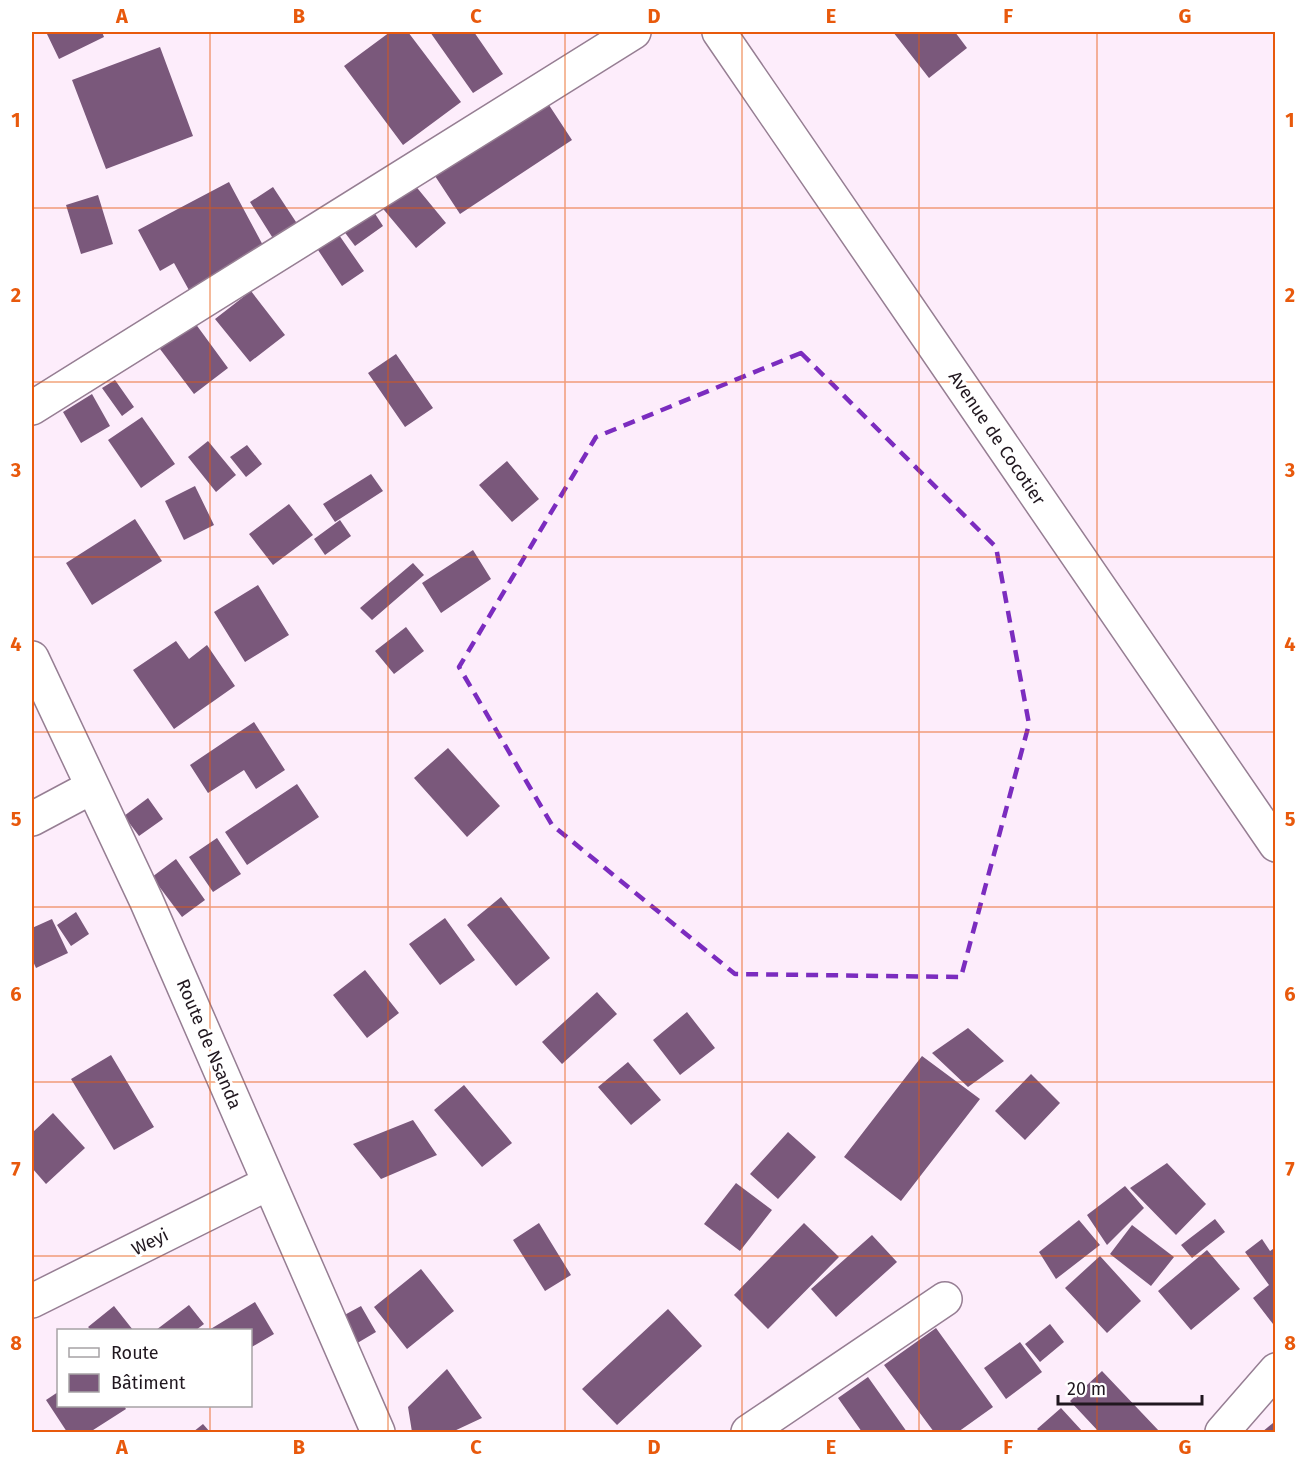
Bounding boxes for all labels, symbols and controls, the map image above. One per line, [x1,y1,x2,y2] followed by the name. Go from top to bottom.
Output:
[115,4,129,28] text: A
[293,4,305,28] text: B
[470,4,482,28] text: C
[647,4,661,28] text: D
[826,4,836,28] text: E
[1003,4,1013,28] text: F
[1179,4,1191,28] text: G
[11,108,21,132] text: 1
[1285,108,1295,132] text: 1
[11,283,21,307] text: 2
[1285,283,1295,307] text: 2
[944,367,1050,509] street label: Avenue de Cocotier
[10,458,21,482] text: 3
[1284,458,1295,482] text: 3
[10,632,22,656] text: 4
[1284,632,1296,656] text: 4
[11,807,22,831] text: 5
[1285,807,1296,831] text: 5
[172,976,246,1112] street label: Route de Nsanda
[10,982,22,1006] text: 6
[1284,982,1296,1006] text: 6
[11,1157,21,1181] text: 7
[1285,1157,1295,1181] text: 7
[128,1224,172,1260] street label: Weyi
[57,1329,252,1407] legend
[10,1331,22,1355] text: 8
[1284,1331,1296,1355] text: 8
[111,1342,159,1364] text: Route
[1058,1368,1202,1406] scale bar
[111,1372,186,1394] text: Bâtiment
[1067,1378,1106,1400] text: 20 m
[115,1435,129,1459] text: A
[293,1435,305,1459] text: B
[470,1435,482,1459] text: C
[647,1435,661,1459] text: D
[826,1435,836,1459] text: E
[1003,1435,1013,1459] text: F
[1179,1435,1191,1459] text: G

